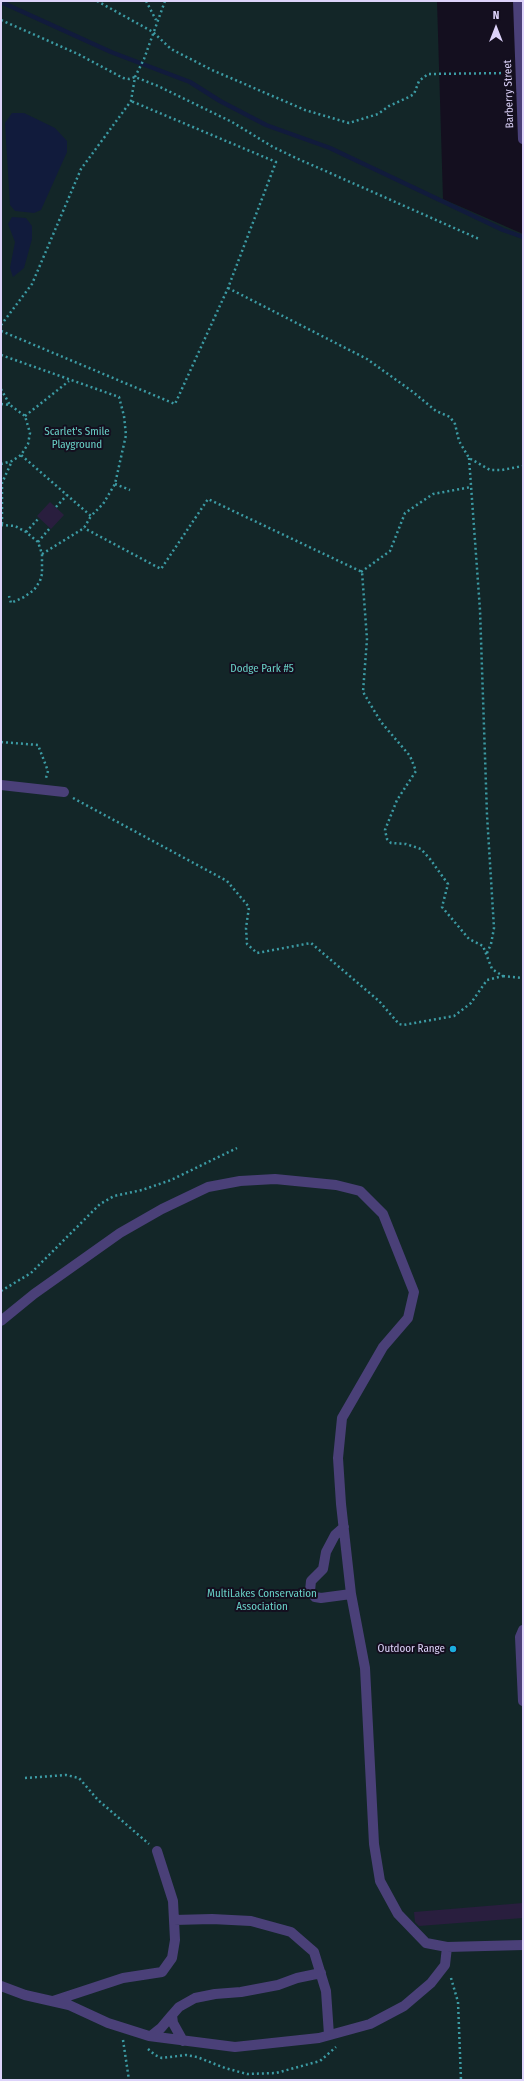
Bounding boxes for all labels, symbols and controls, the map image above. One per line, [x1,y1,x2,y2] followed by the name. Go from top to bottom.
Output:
[476,8,516,48] north arrow
[493,9,499,22] text: N
[501,59,517,129] street label: Barberry Street
[44,425,110,451] park label: Scarlet's Smile Playground
[230,662,294,676] park label: Dodge Park #5
[207,1587,317,1613] park label: MultiLakes Conservation Association
[378,1642,445,1656] place label: Outdoor Range
[448,1644,458,1654] marker: Outdoor Range

